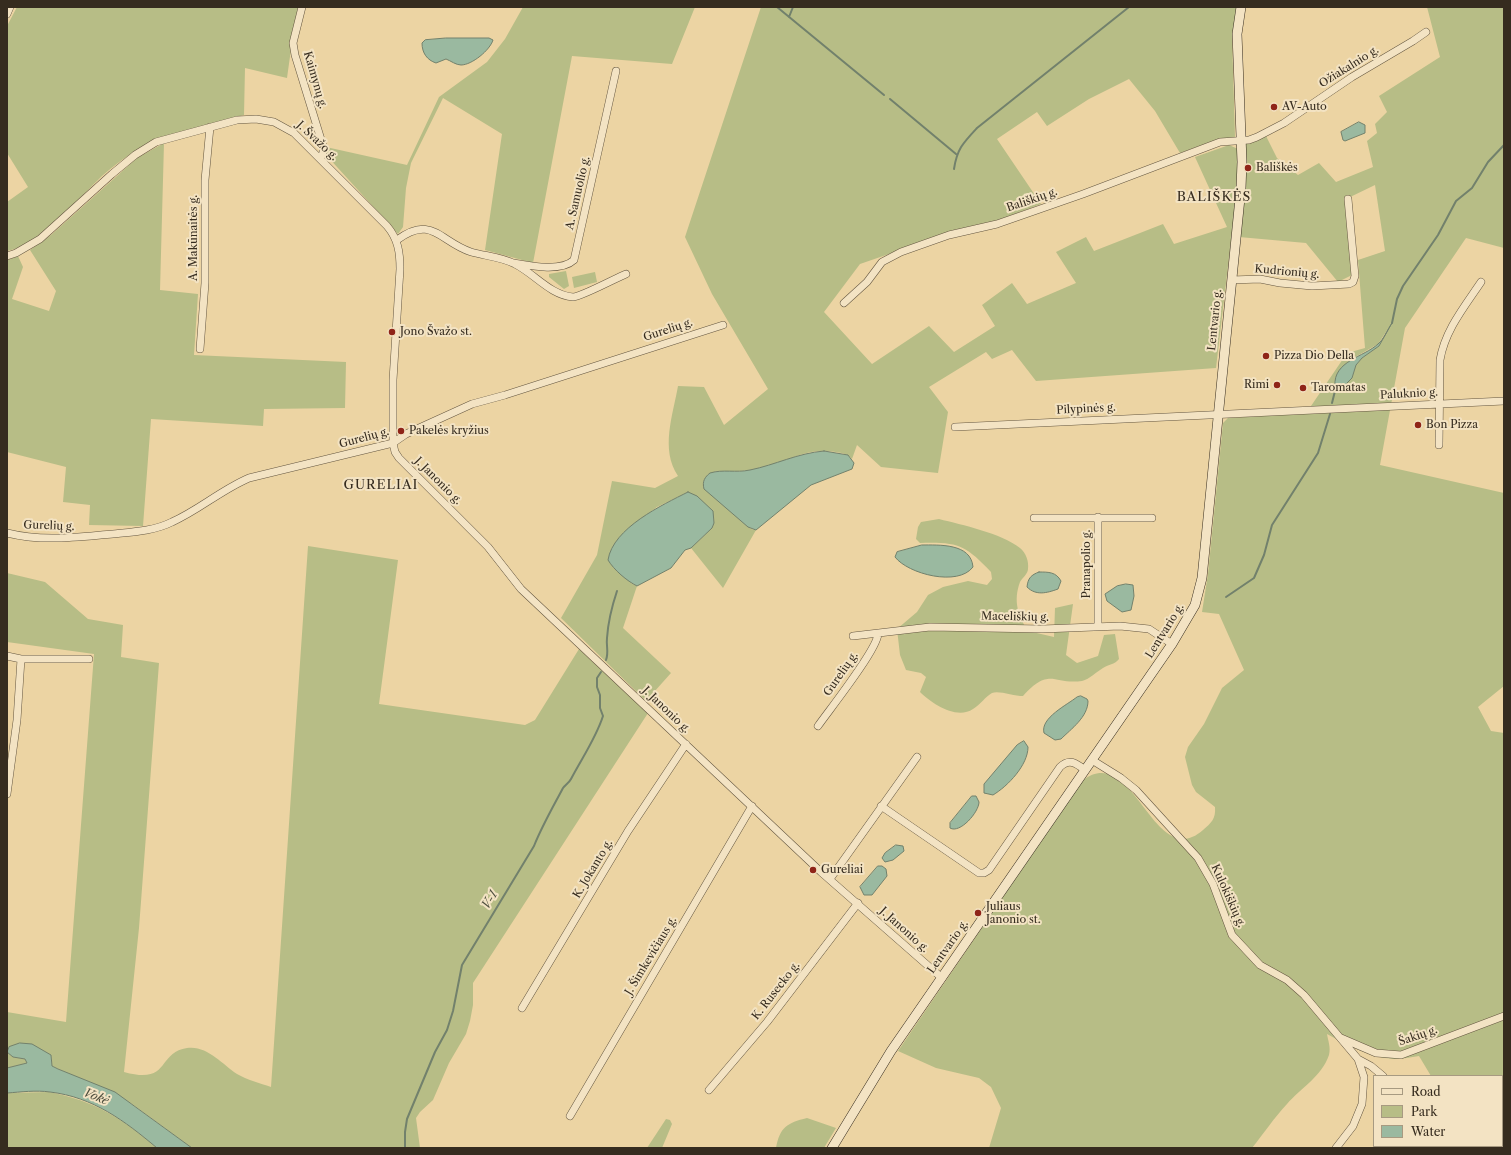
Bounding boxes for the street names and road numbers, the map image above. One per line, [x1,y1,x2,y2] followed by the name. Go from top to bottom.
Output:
[1317,43,1381,91] street label: Ožiakalnio g.
[301,50,329,110] street label: Kaimynų g.
[294,119,340,163] street label: J. Švažo g.
[563,155,593,231] street label: A. Samuolio g.
[1005,185,1059,215] street label: Bališkių g.
[187,195,201,281] street label: A. Makūnaitės g.
[1254,263,1320,281] street label: Kudrionių g.
[1205,289,1225,351] street label: Lentvario g.
[642,316,694,344] street label: Gurelių g.
[1380,386,1438,402] street label: Paluknio g.
[1056,401,1116,417] street label: Pilypinės g.
[338,425,390,451] street label: Gurelių g.
[412,455,464,507] street label: J. Janonio g.
[23,519,75,533] street label: Gurelių g.
[1080,530,1094,598] street label: Pranapolio g.
[1143,601,1187,661] street label: Lentvario g.
[981,610,1049,624] street label: Maceliškių g.
[821,649,861,699] street label: Gurelių g.
[639,684,693,736] street label: J. Janonio g.
[570,837,616,901] street label: K. Jokanto g.
[1208,862,1248,930] street label: Kulokiškių g.
[877,905,931,955] street label: J. Janonio g.
[622,914,680,998] street label: J. Šimkevičiaus g.
[925,918,971,976] street label: Lentvario g.
[749,959,803,1023] street label: K. Rusecko g.
[1397,1023,1439,1049] street label: Šakių g.

